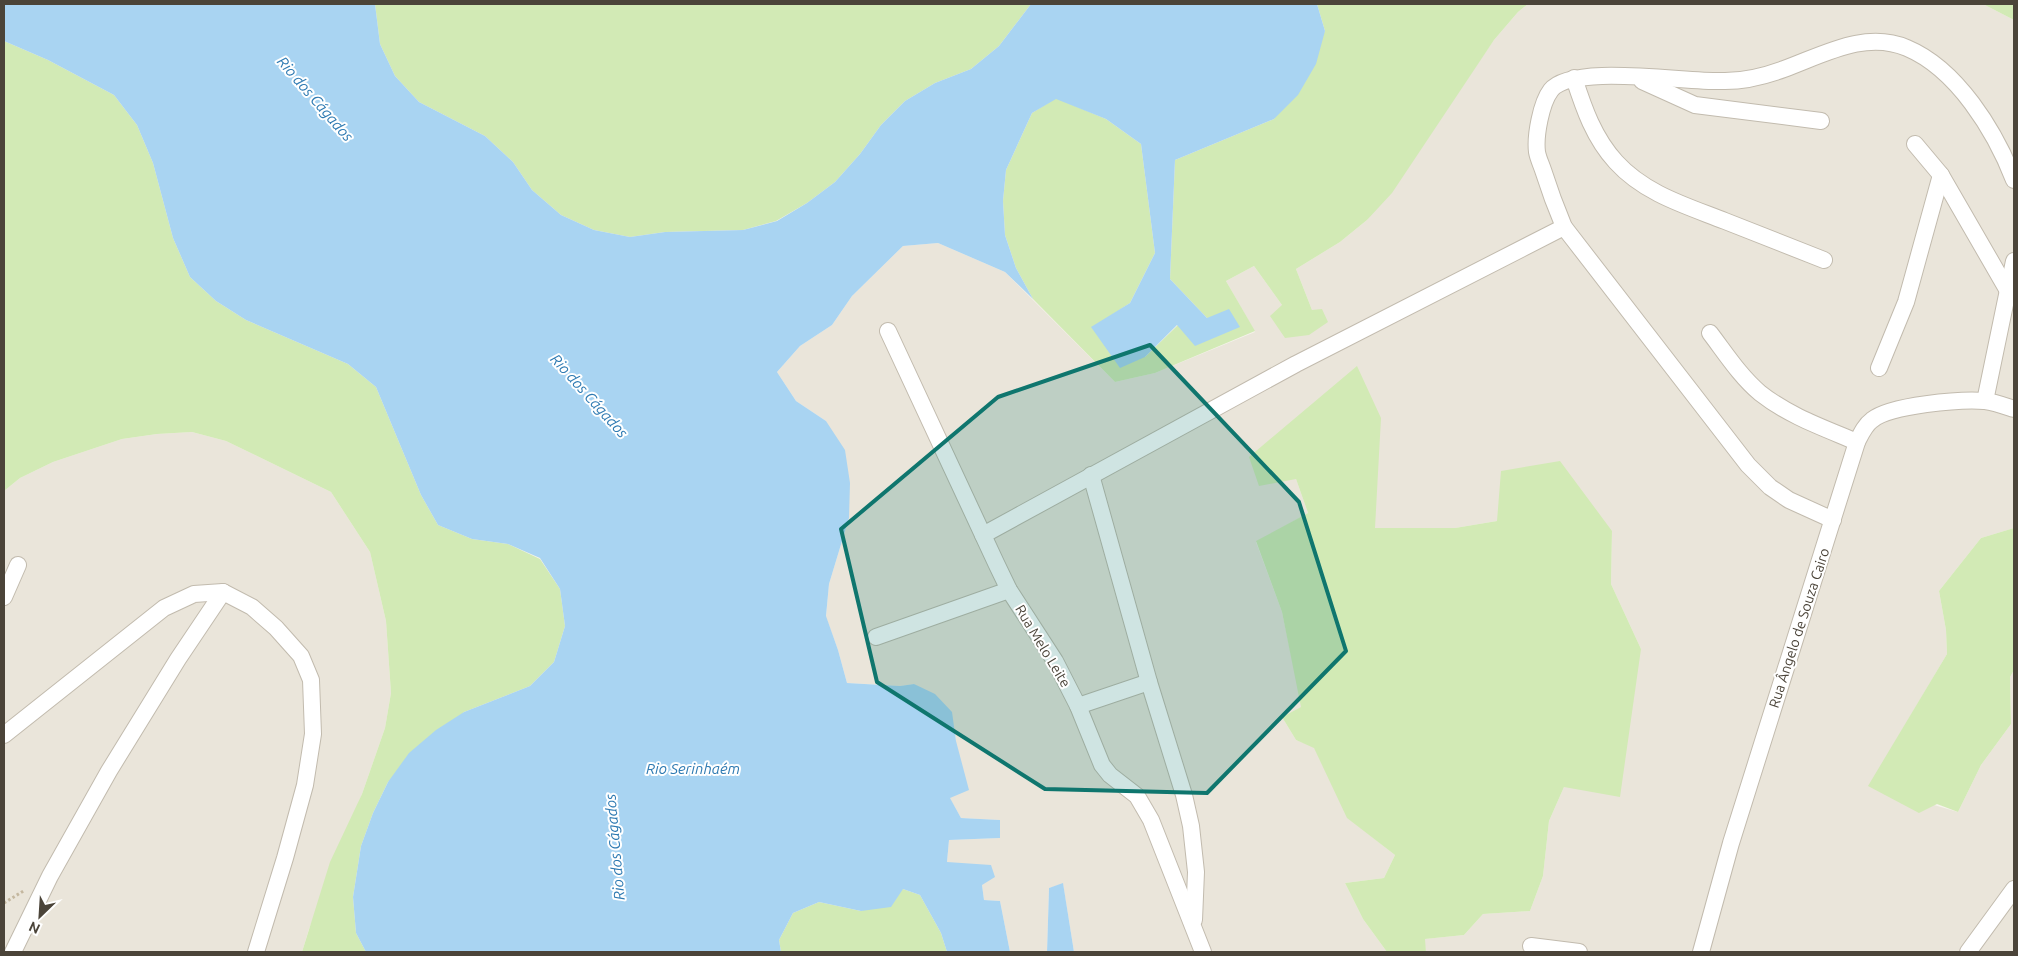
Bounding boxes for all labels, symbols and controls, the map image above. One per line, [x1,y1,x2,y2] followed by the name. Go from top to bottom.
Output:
[274,53,357,145] water label: Rio dos Cágados
[547,350,632,442] water label: Rio dos Cágados
[1765,546,1832,710] street label: Rua Ângelo de Souza Cairo
[1012,602,1074,690] street label: Rua Melo Leite
[646,760,740,777] water label: Rio Serinhaém
[601,792,628,901] water label: Rio dos Cágados
[15,891,65,941] north arrow
[26,918,43,937] text: N

